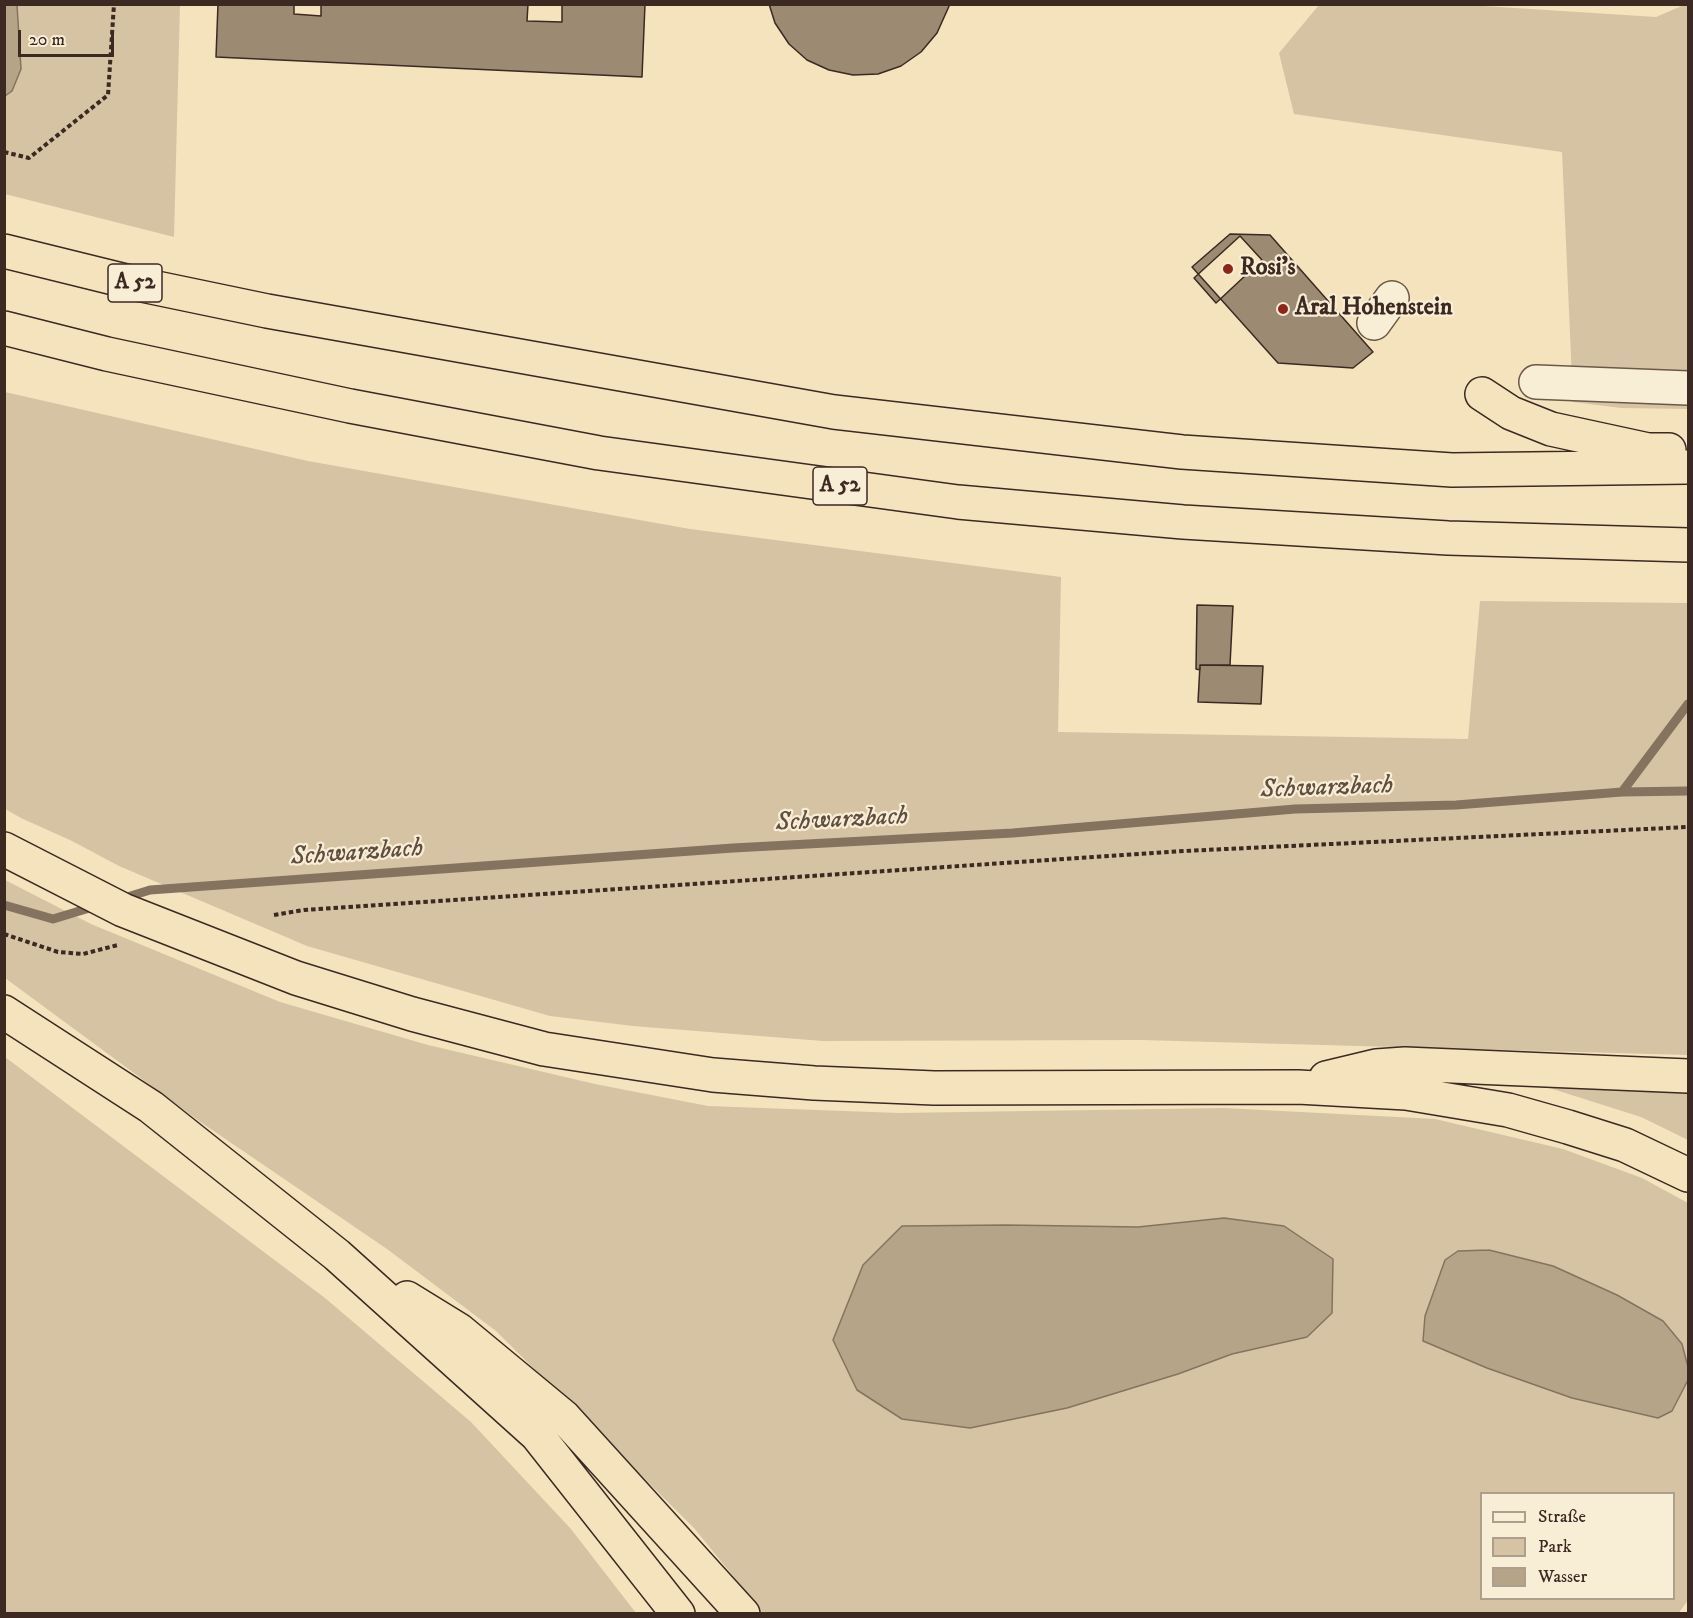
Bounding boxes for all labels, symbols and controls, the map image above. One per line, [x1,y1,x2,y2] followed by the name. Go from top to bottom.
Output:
[21,18,117,56] scale bar
[29,29,65,51] text: 20 m
[1240,255,1296,283] place label: Rosi's
[1221,262,1235,276] marker: Rosi's
[108,264,162,302] road number: A 52
[1295,295,1452,323] place label: Aral Hohenstein
[1276,302,1290,316] marker: Aral Hohenstein
[813,467,867,505] road number: A 52
[1260,771,1394,807] water label: Schwarzbach
[775,802,909,840] water label: Schwarzbach
[290,834,424,874] water label: Schwarzbach
[1480,1492,1675,1600] legend
[1538,1506,1586,1528] text: Straße
[1538,1536,1572,1558] text: Park
[1538,1566,1587,1588] text: Wasser

